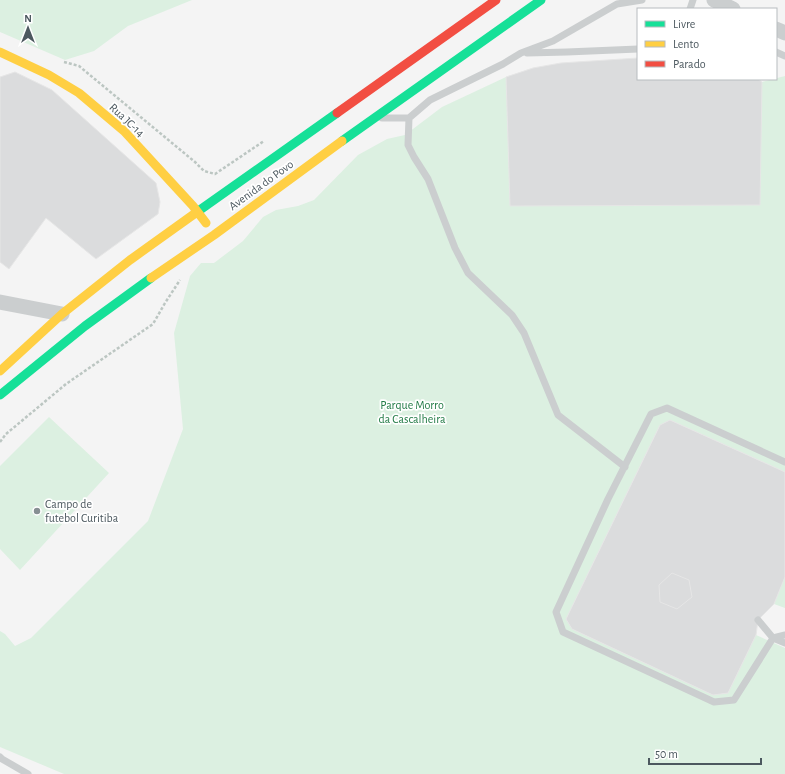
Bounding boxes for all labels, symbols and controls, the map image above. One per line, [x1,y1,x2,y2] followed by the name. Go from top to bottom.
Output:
[8,8,48,48] north arrow
[637,8,777,80] legend
[24,13,32,24] text: N
[673,18,695,30] text: Livre
[673,38,699,50] text: Lento
[673,58,706,70] text: Parado
[107,101,147,139] street label: Rua JC-14
[227,158,295,212] street label: Avenida do Povo
[379,399,446,425] park label: Parque Morro da Cascalheira
[45,498,119,524] place label: Campo de futebol Curitiba
[32,506,42,516] marker: Campo de futebol Curitiba
[649,740,761,766] scale bar
[655,748,678,760] text: 50 m

